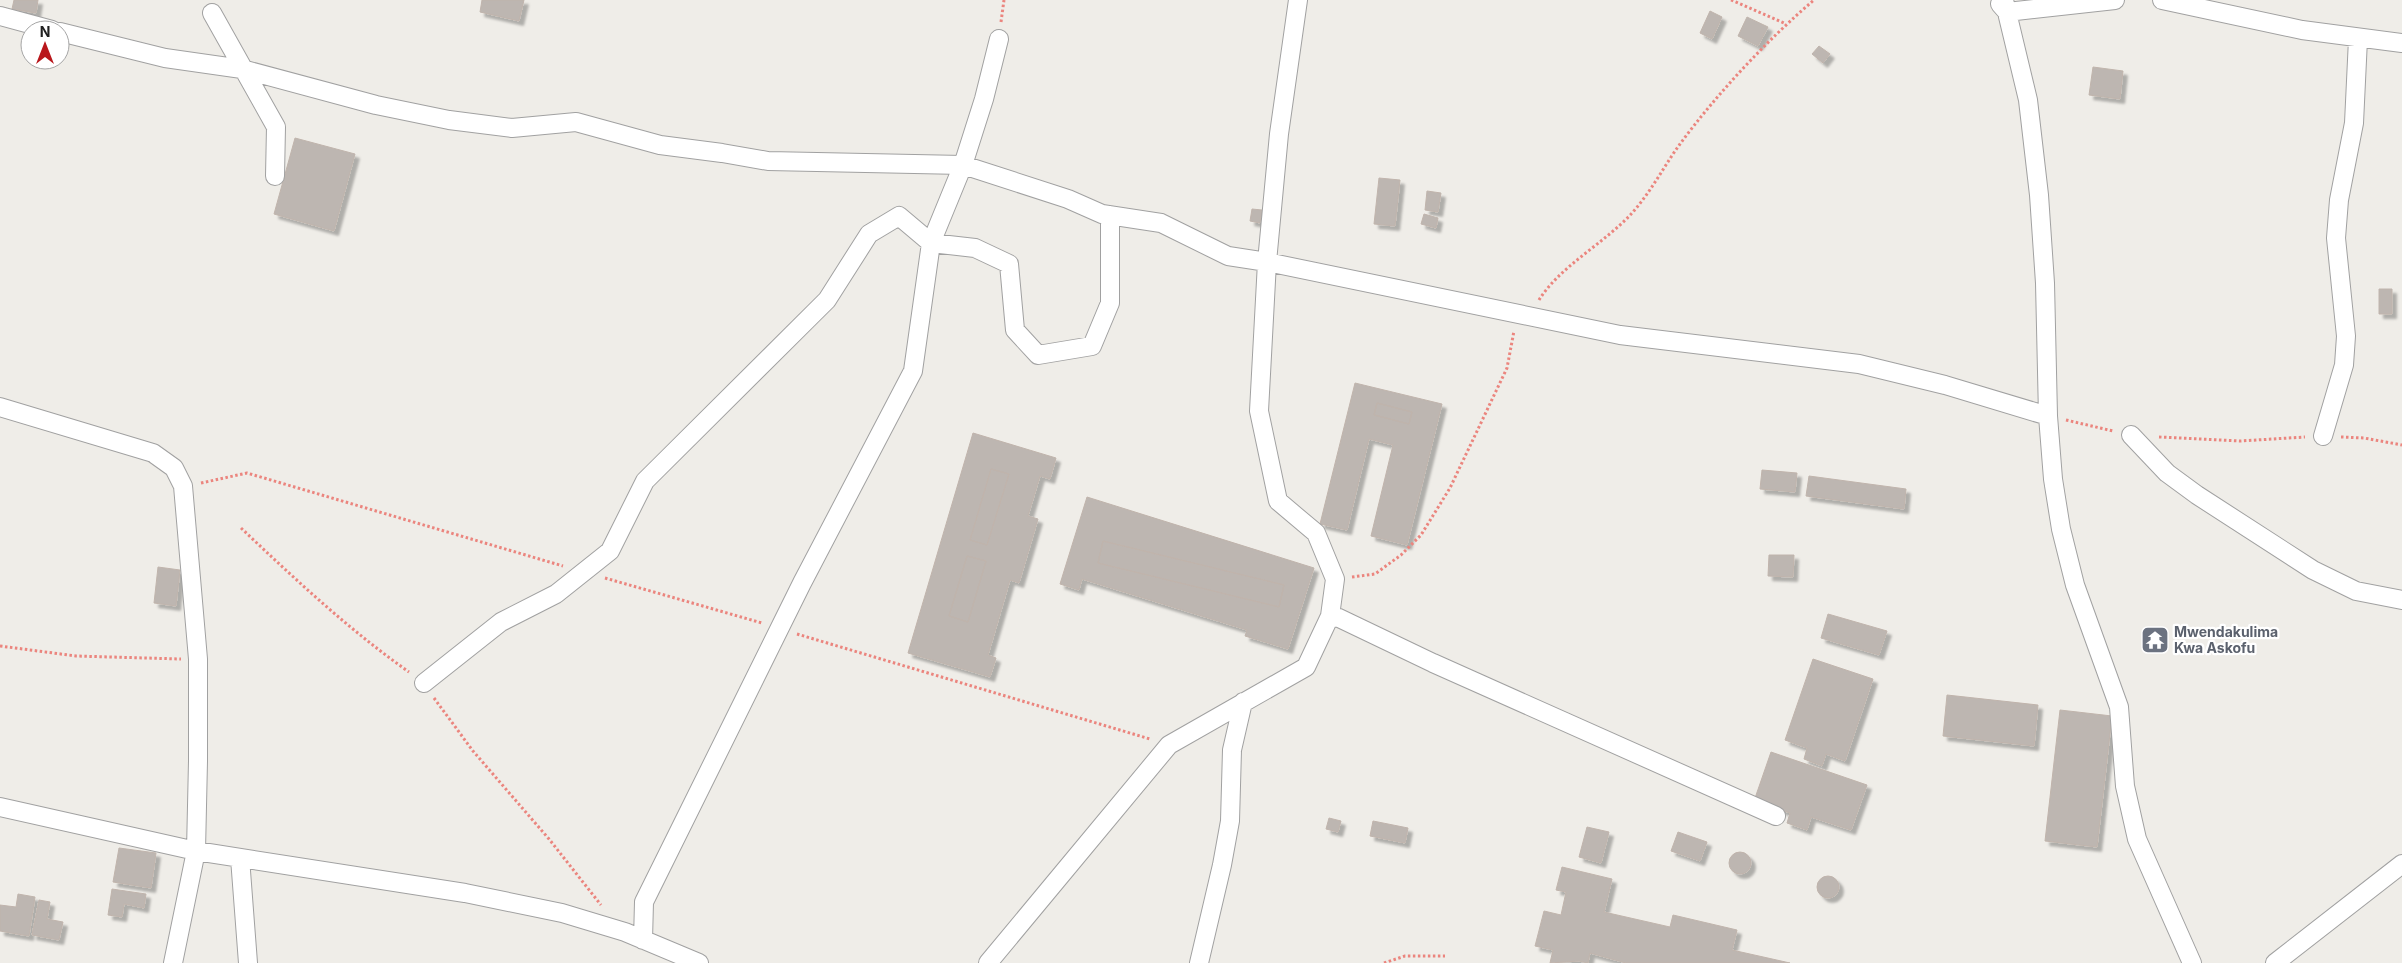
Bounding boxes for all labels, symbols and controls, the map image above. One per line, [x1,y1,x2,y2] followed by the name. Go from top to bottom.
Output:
[20,20,70,70] north arrow
[40,23,50,40] text: N
[2174,623,2278,656] place label: Mwendakulima Kwa Askofu
[2140,625,2170,655] temple icon: Mwendakulima Kwa Askofu

